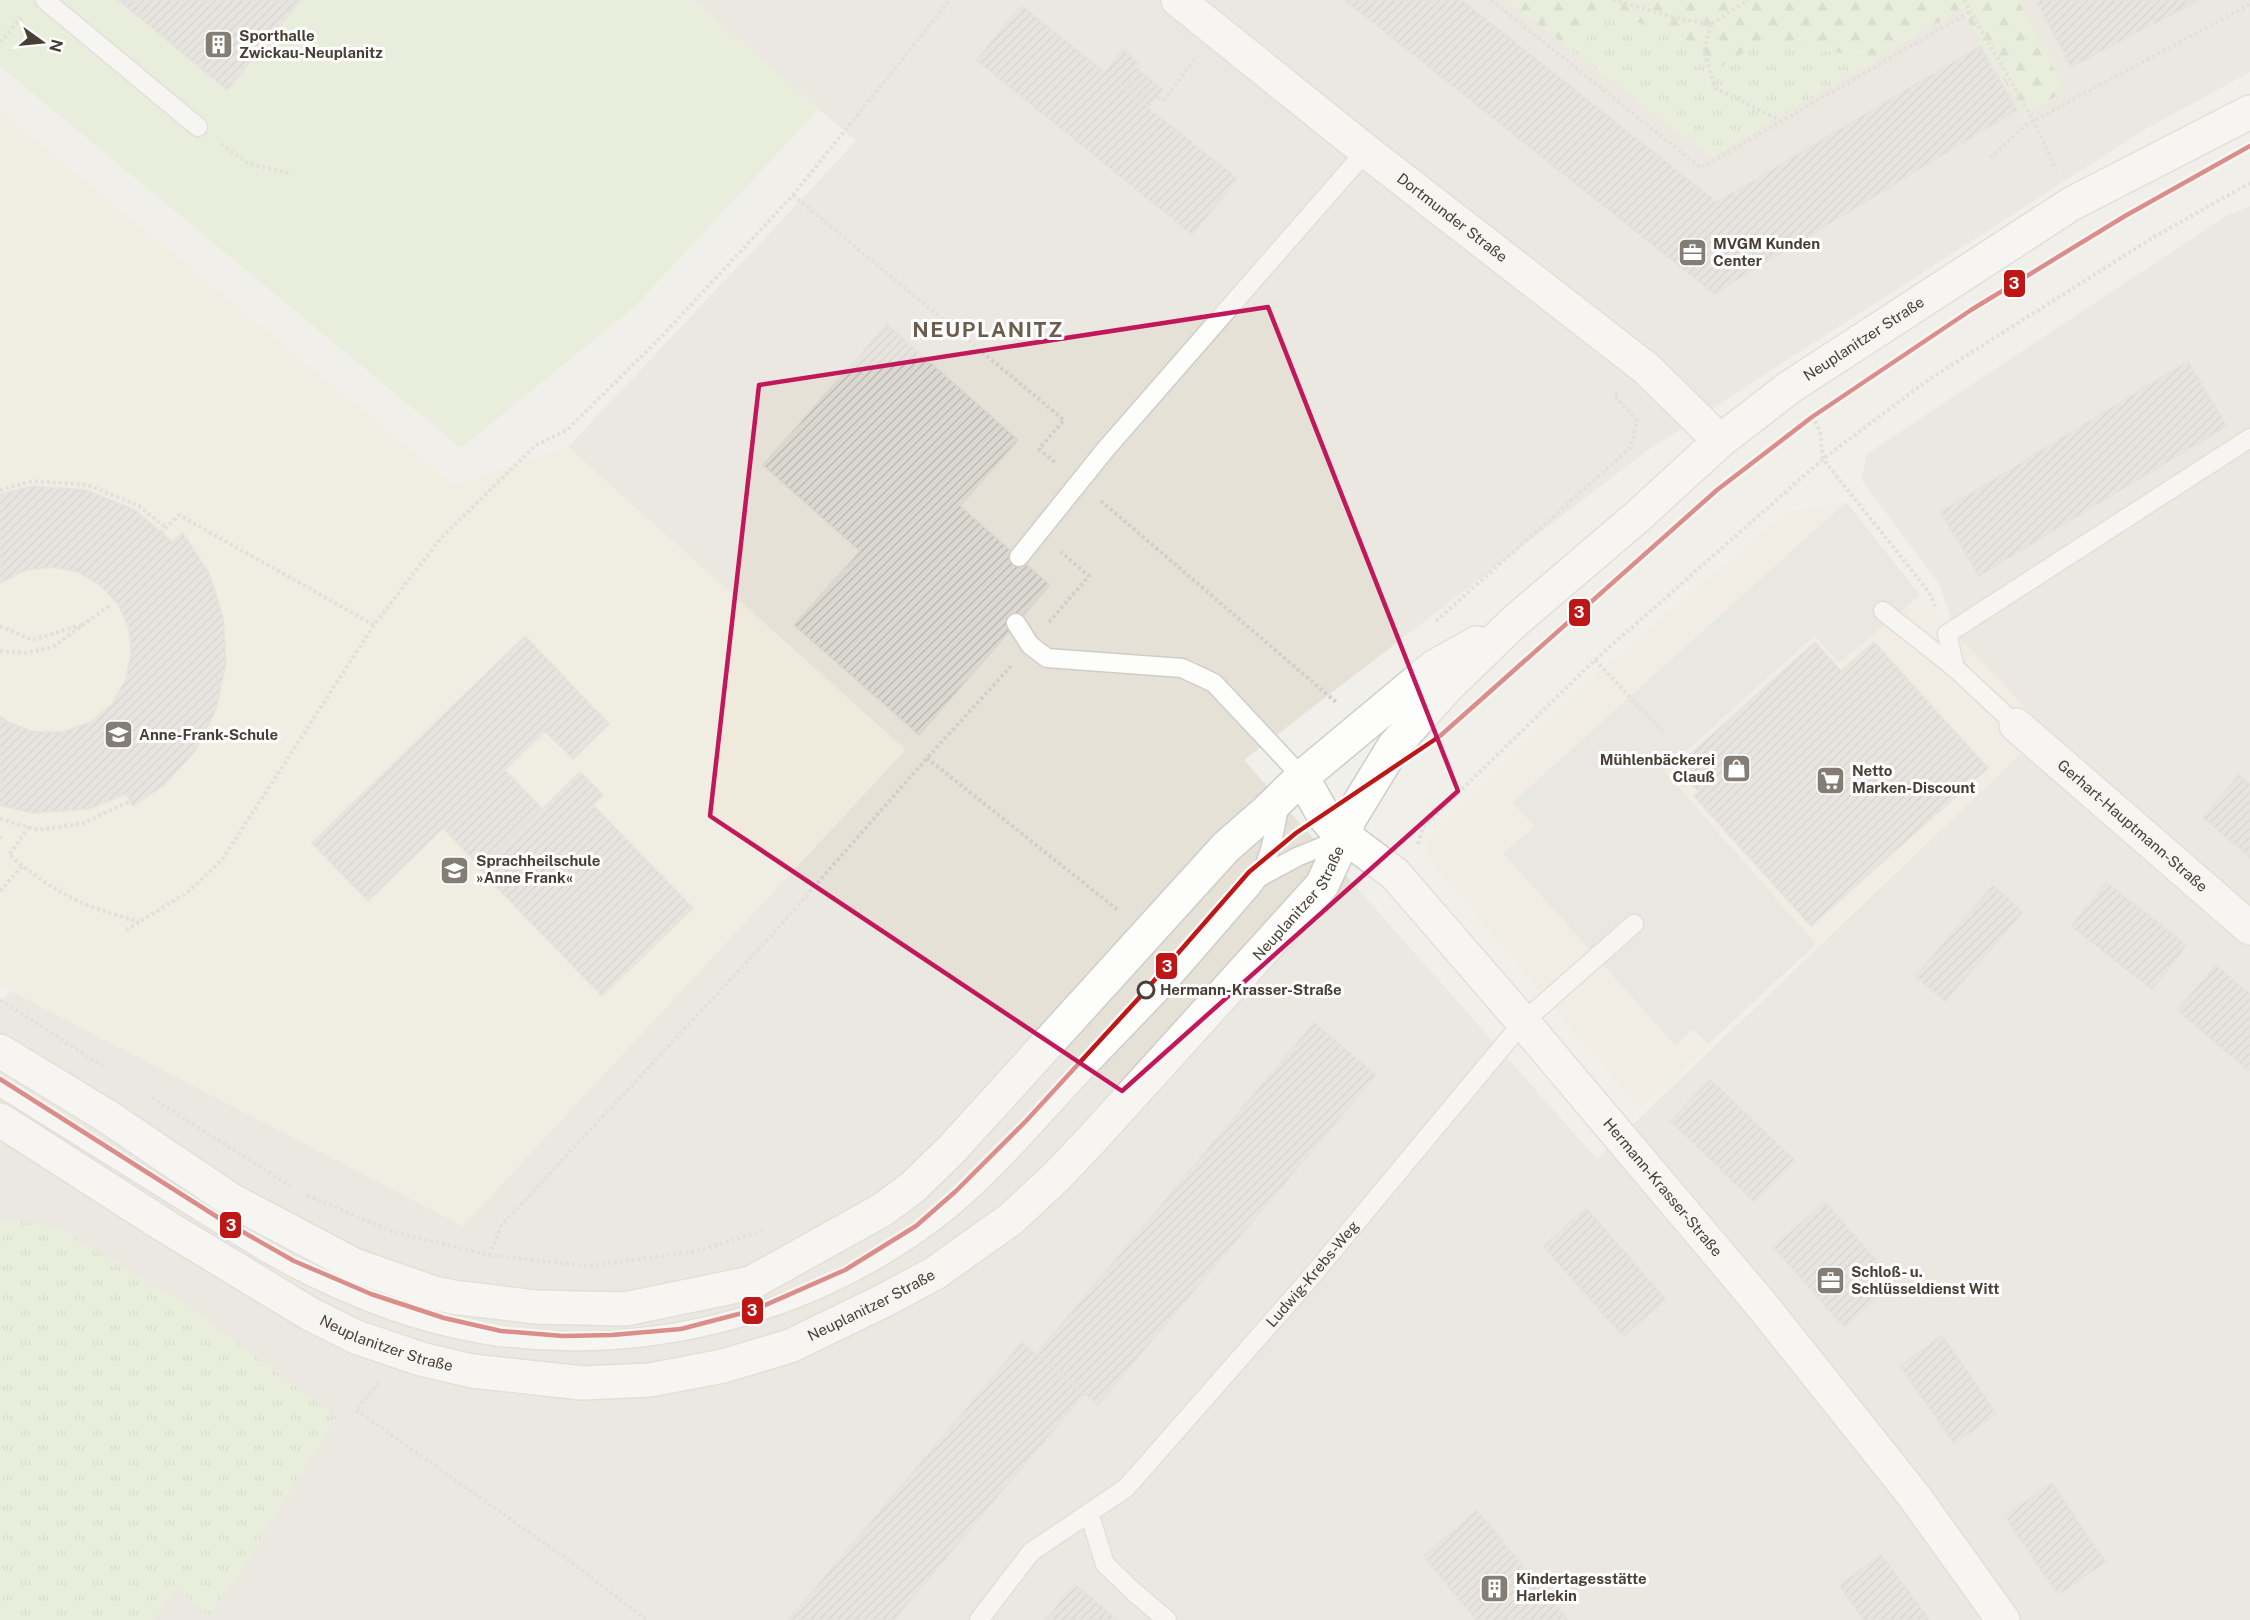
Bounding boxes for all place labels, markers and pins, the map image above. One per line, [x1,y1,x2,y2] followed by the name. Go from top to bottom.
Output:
[239,27,383,61] place label: Sporthalle Zwickau-Neuplanitz
[202,29,234,61] building icon: Sporthalle Zwickau-Neuplanitz
[1713,235,1820,269] place label: MVGM Kunden Center
[1676,237,1708,269] office icon: MVGM Kunden Center
[102,719,134,751] school or university icon: Anne-Frank-Schule
[139,726,278,743] place label: Anne-Frank-Schule
[1600,751,1715,785] place label: Mühlenbäckerei Clauß
[1720,753,1752,785] shop icon: Mühlenbäckerei Clauß
[1852,762,1975,796] place label: Netto Marken-Discount
[1815,764,1847,796] supermarket icon: Netto Marken-Discount
[476,852,600,886] place label: Sprachheilschule »Anne Frank«
[439,854,471,886] school or university icon: Sprachheilschule »Anne Frank«
[1137,981,1155,999] marker: Hermann-Krasser-Straße
[1160,981,1342,998] place label: Hermann-Krasser-Straße
[1851,1263,1999,1297] place label: Schloß- u. Schlüsseldienst Witt
[1814,1265,1846,1297] office icon: Schloß- u. Schlüsseldienst Witt
[1516,1570,1647,1604] place label: Kindertagesstätte Harlekin
[1479,1572,1511,1604] building icon: Kindertagesstätte Harlekin

